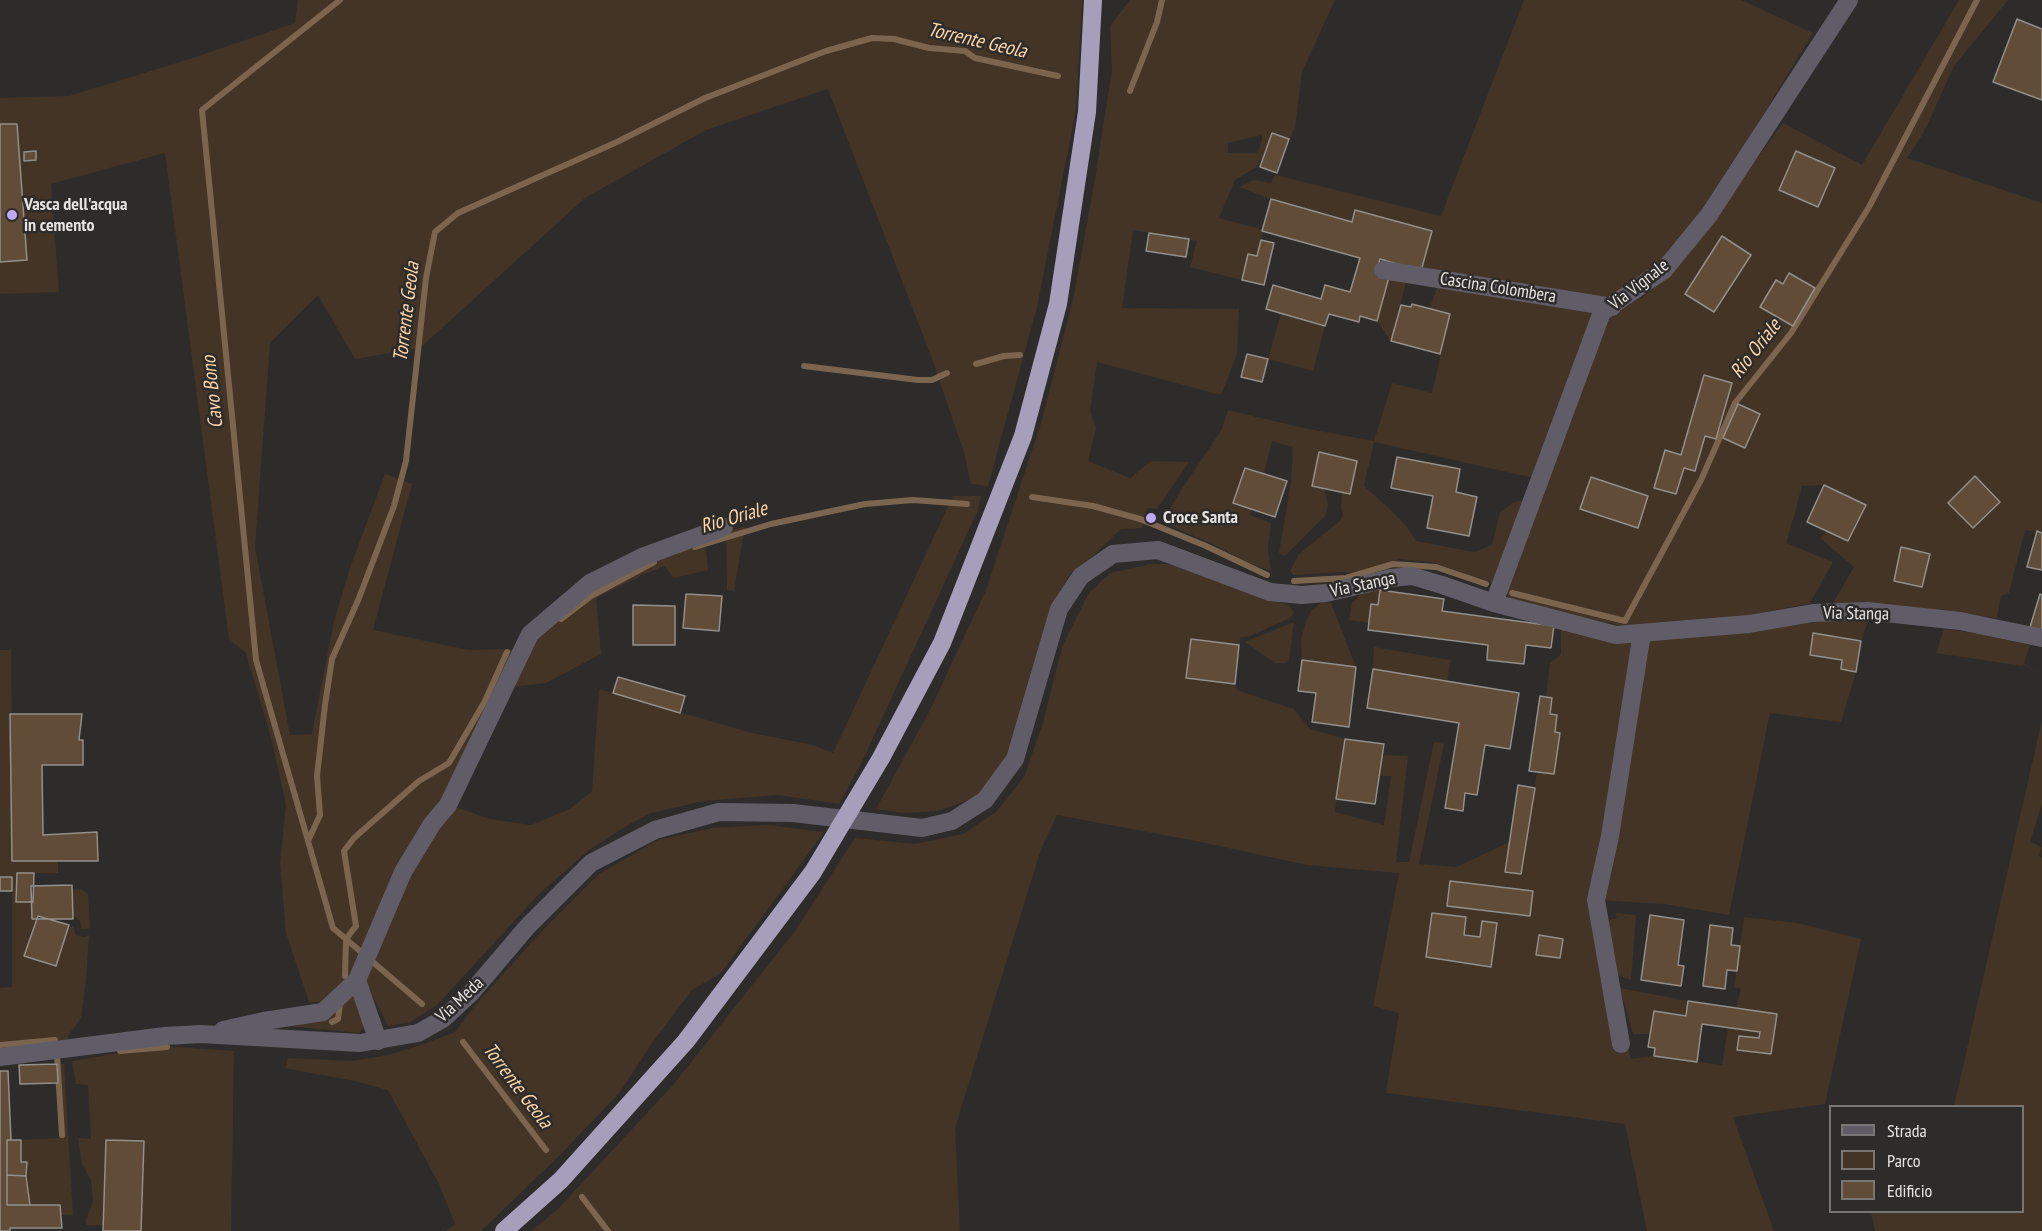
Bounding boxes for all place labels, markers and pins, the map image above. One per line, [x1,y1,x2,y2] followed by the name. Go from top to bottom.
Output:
[24,194,128,236] place label: Vasca dell'acqua in cemento
[5,208,19,222] marker: Vasca dell'acqua in cemento
[1163,507,1238,529] place label: Croce Santa
[1144,511,1158,525] marker: Croce Santa

